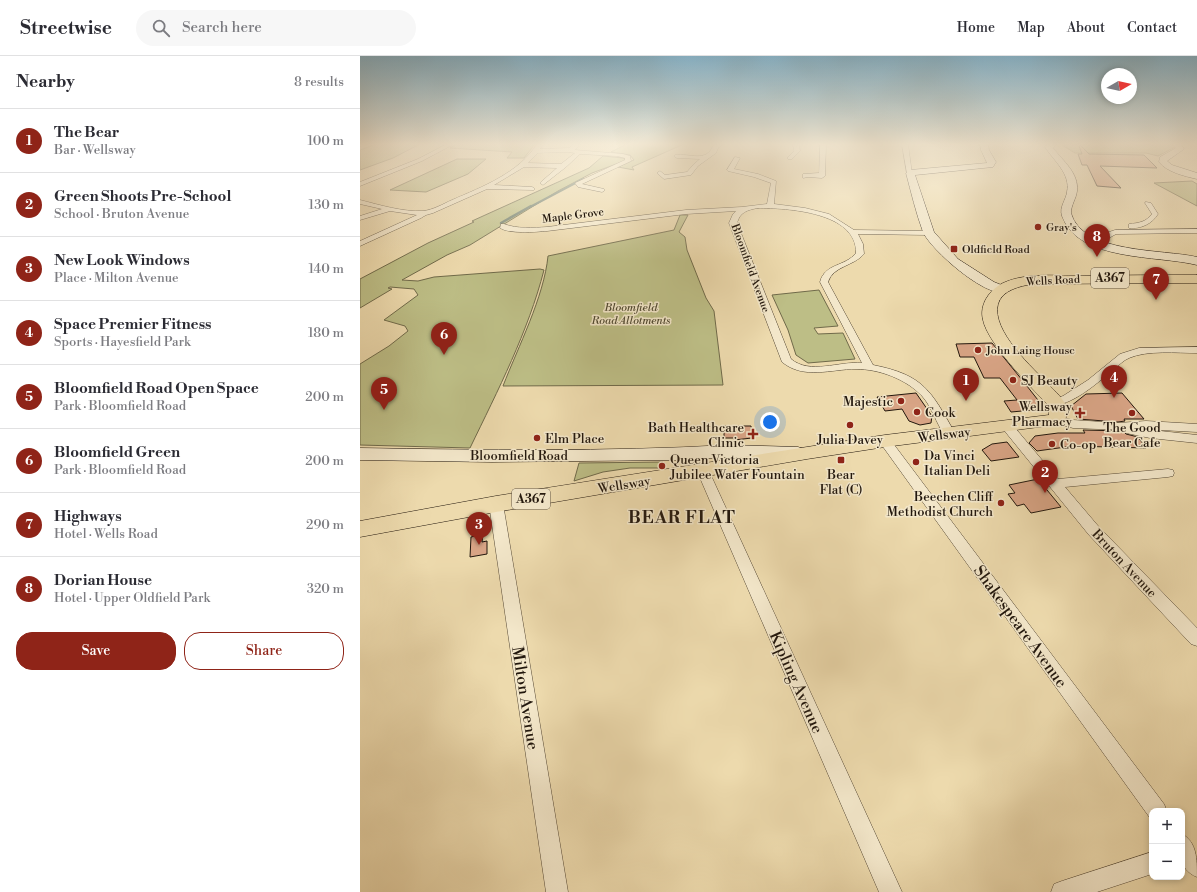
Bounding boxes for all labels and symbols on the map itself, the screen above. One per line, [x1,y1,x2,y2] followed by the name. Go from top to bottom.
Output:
[1101,68,1137,104] north arrow
[541,205,605,227] street label: Maple Grove
[727,221,773,315] street label: Bloomfield Avenue
[1046,221,1077,235] place label: Gray's
[1033,222,1043,232] marker: Gray's
[1084,224,1110,257] pin: 8
[962,243,1030,257] place label: Oldfield Road
[949,244,959,254] marker: Oldfield Road
[1143,267,1169,300] pin: 7
[1091,268,1129,288] road number: A367
[1025,273,1081,289] street label: Wells Road
[591,301,670,328] park label: Bloomfield Road Allotments
[431,322,457,355] pin: 6
[985,344,1075,358] place label: John Laing House
[973,345,983,355] marker: John Laing House
[1101,365,1127,398] pin: 4
[953,368,979,401] pin: 1
[1021,373,1078,389] place label: SJ Beauty
[1008,375,1018,385] marker: SJ Beauty
[371,377,397,410] pin: 5
[843,394,893,410] place label: Majestic
[896,396,906,406] marker: Majestic
[1012,399,1073,430] place label: Wellsway Pharmacy
[925,405,957,421] place label: Cook
[912,407,922,417] marker: Cook
[1075,408,1085,418] marker: Wellsway Pharmacy
[1127,408,1137,418] marker: The Good Bear Cafe
[760,412,780,432] your location
[647,420,744,451] place label: Bath Healthcare Clinic
[845,420,855,430] marker: Julia Davey
[1102,420,1161,451] place label: The Good Bear Cafe
[916,424,972,446] street label: Wellsway
[747,428,759,440] marker: Bath Healthcare Clinic
[545,431,605,447] place label: Elm Place
[816,432,884,448] place label: Julia Davey
[532,433,542,443] marker: Elm Place
[1060,437,1096,453] place label: Co-op
[1047,439,1057,449] marker: Co-op
[469,448,568,464] street label: Bloomfield Road
[924,448,990,479] place label: Da Vinci Italian Deli
[669,452,805,483] place label: Queen Victoria Jubilee Water Fountain
[836,455,846,465] marker: Bear Flat (C)
[911,457,921,467] marker: Da Vinci Italian Deli
[1032,460,1058,493] pin: 2
[657,461,667,471] marker: Queen Victoria Jubilee Water Fountain
[819,467,863,498] place label: Bear Flat (C)
[596,473,652,497] street label: Wellsway
[512,489,550,509] road number: A367
[887,489,994,520] place label: Beechen Cliff Methodist Church
[996,498,1006,508] marker: Beechen Cliff Methodist Church
[628,507,736,529] district label: BEAR FLAT
[466,512,492,545] pin: 3
[1088,525,1160,601] street label: Bruton Avenue
[969,561,1071,692] street label: Shakespeare Avenue
[765,628,828,737] street label: Kipling Avenue
[507,645,543,751] street label: Milton Avenue

